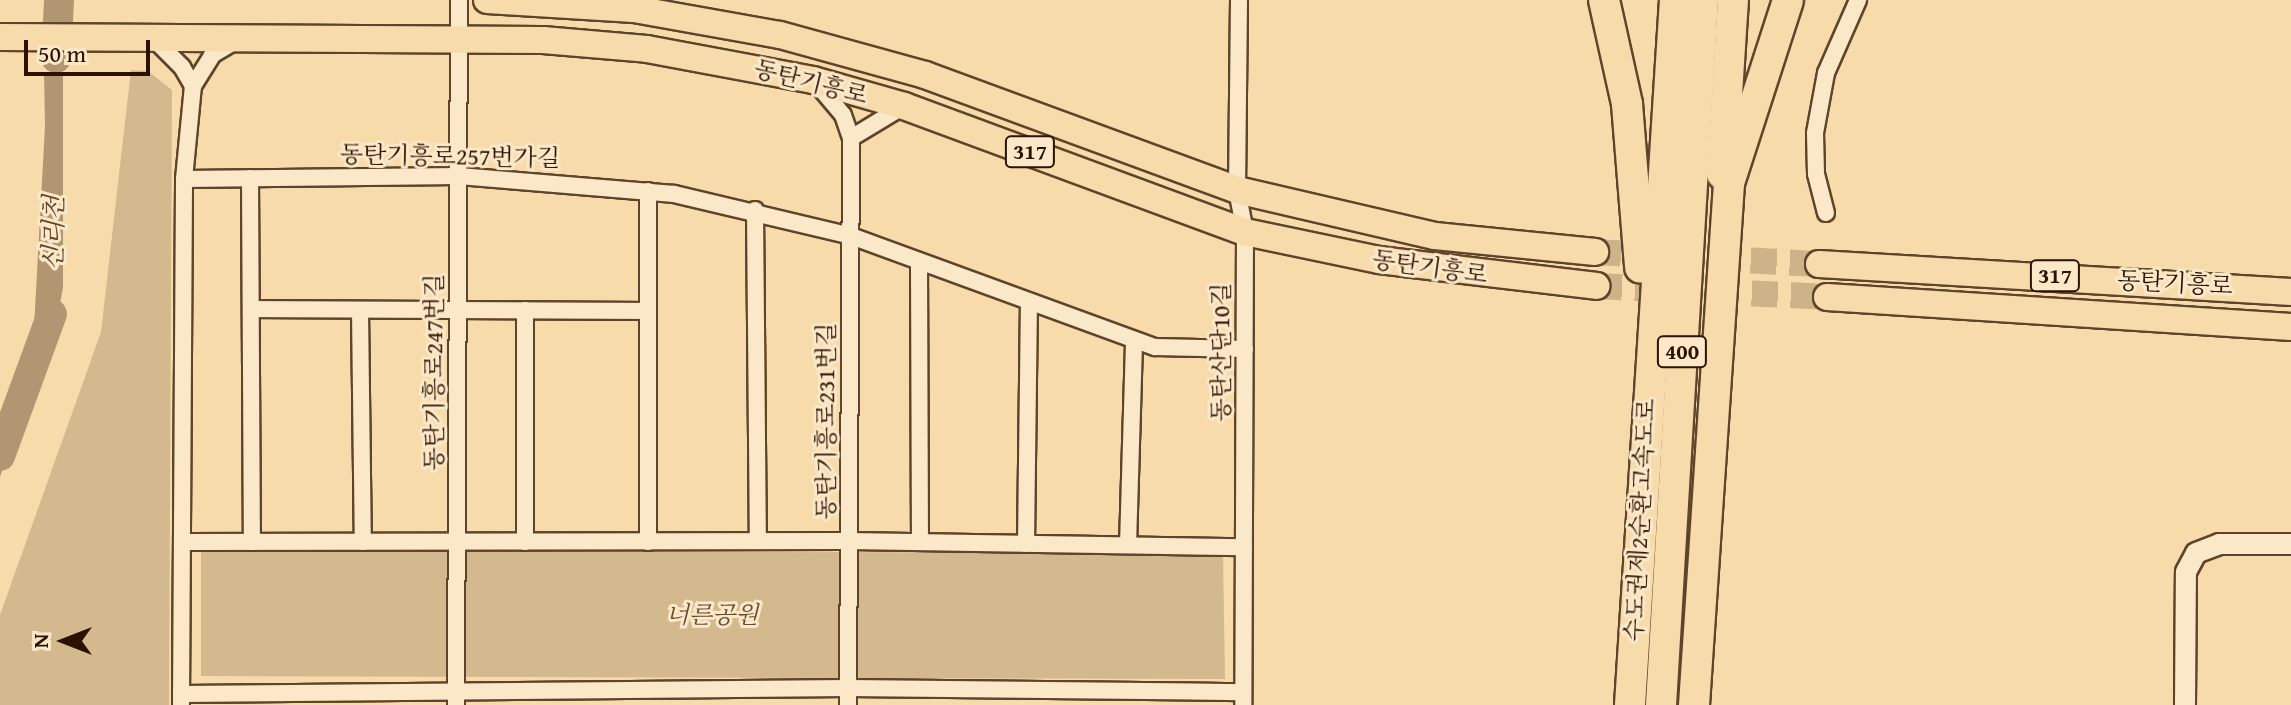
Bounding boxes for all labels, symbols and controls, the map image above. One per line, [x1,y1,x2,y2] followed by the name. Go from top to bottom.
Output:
[28,24,154,74] scale bar
[38,36,86,71] text: 50 m
[751,54,871,110] street label: 동탄기흥로
[1004,134,1056,170] road number: 317
[340,140,560,172] street label: 동탄기흥로257번가길
[37,195,69,271] water label: 신리천
[1371,245,1489,289] street label: 동탄기흥로
[2029,258,2081,294] road number: 317
[2116,266,2234,300] street label: 동탄기흥로
[420,274,448,470] street label: 동탄기흥로247번길
[1207,282,1235,422] street label: 동탄산단10길
[812,323,840,519] street label: 동탄기흥로231번길
[1656,334,1708,370] road number: 400
[1619,398,1661,642] street label: 수도권제2순환고속도로
[24,601,104,681] north arrow
[666,601,758,629] park label: 너른공원
[24,634,56,648] text: N

